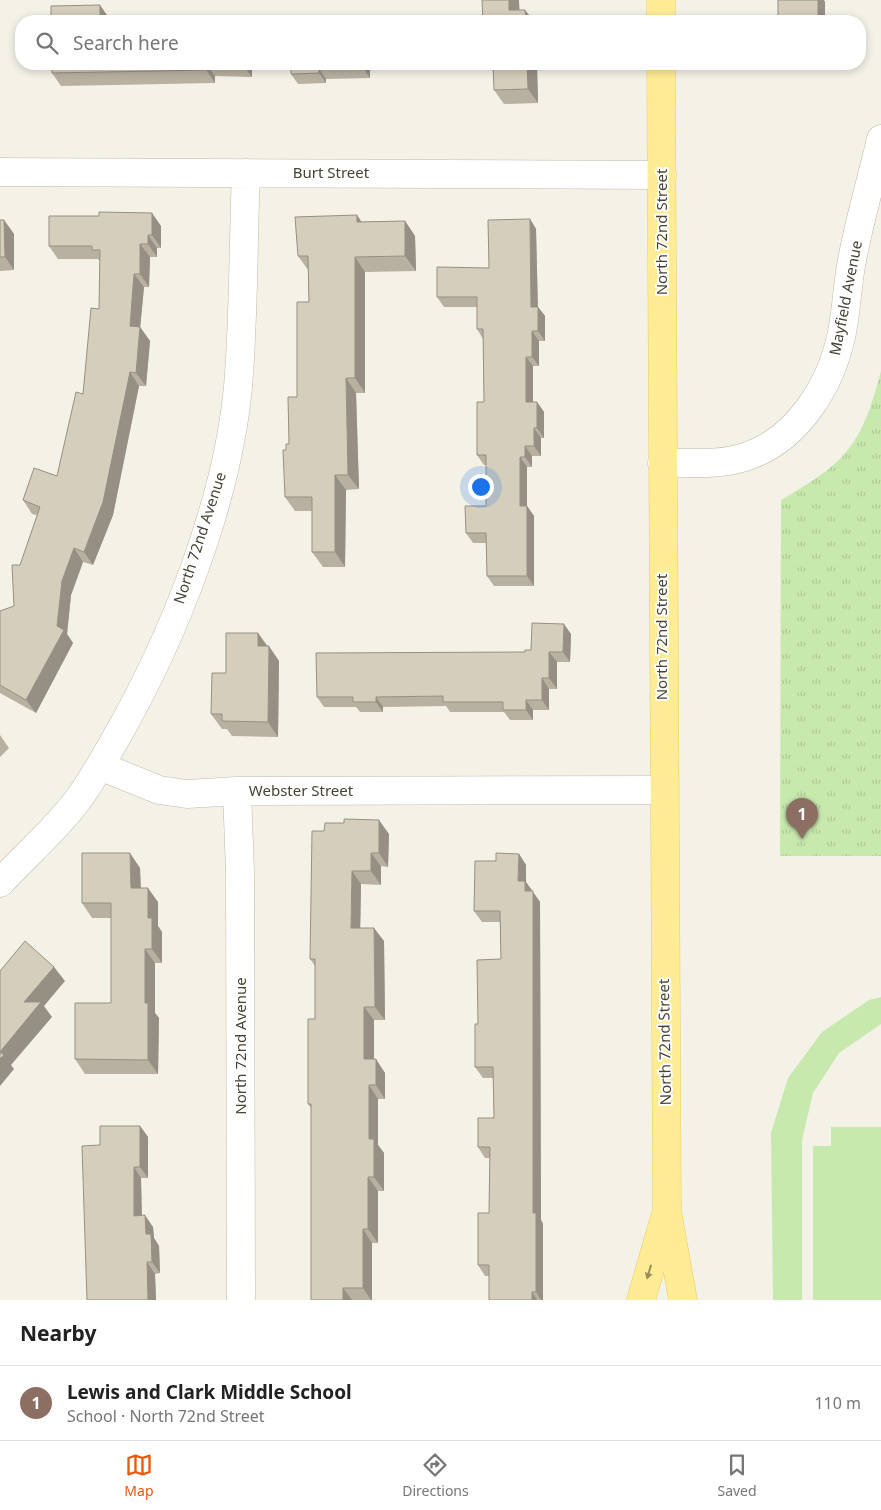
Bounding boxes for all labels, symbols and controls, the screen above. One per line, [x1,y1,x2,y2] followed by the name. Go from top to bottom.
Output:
[15,15,866,70] search box
[33,29,61,57] icon: search
[73,30,179,56] text: Search here
[293,162,370,182] street label: Burt Street
[651,168,671,295] street label: North 72nd Street
[824,239,866,357] street label: Mayfield Avenue
[168,469,230,606] street label: North 72nd Avenue
[468,474,494,500] your location
[651,573,671,700] street label: North 72nd Street
[249,780,354,800] street label: Webster Street
[786,798,818,839] pin: 1
[230,977,250,1115] street label: North 72nd Avenue
[653,978,675,1106] street label: North 72nd Street
[644,1265,652,1280] one-way arrow
[20,1319,96,1347] text: Nearby
[67,1379,352,1405] text: Lewis and Clark Middle School
[31,1392,41,1414] text: 1
[814,1392,861,1414] text: 110 m
[67,1405,265,1427] text: School · North 72nd Street
[124,1451,154,1500] tab: Map
[402,1451,469,1500] tab: Directions
[717,1451,757,1500] tab: Saved

